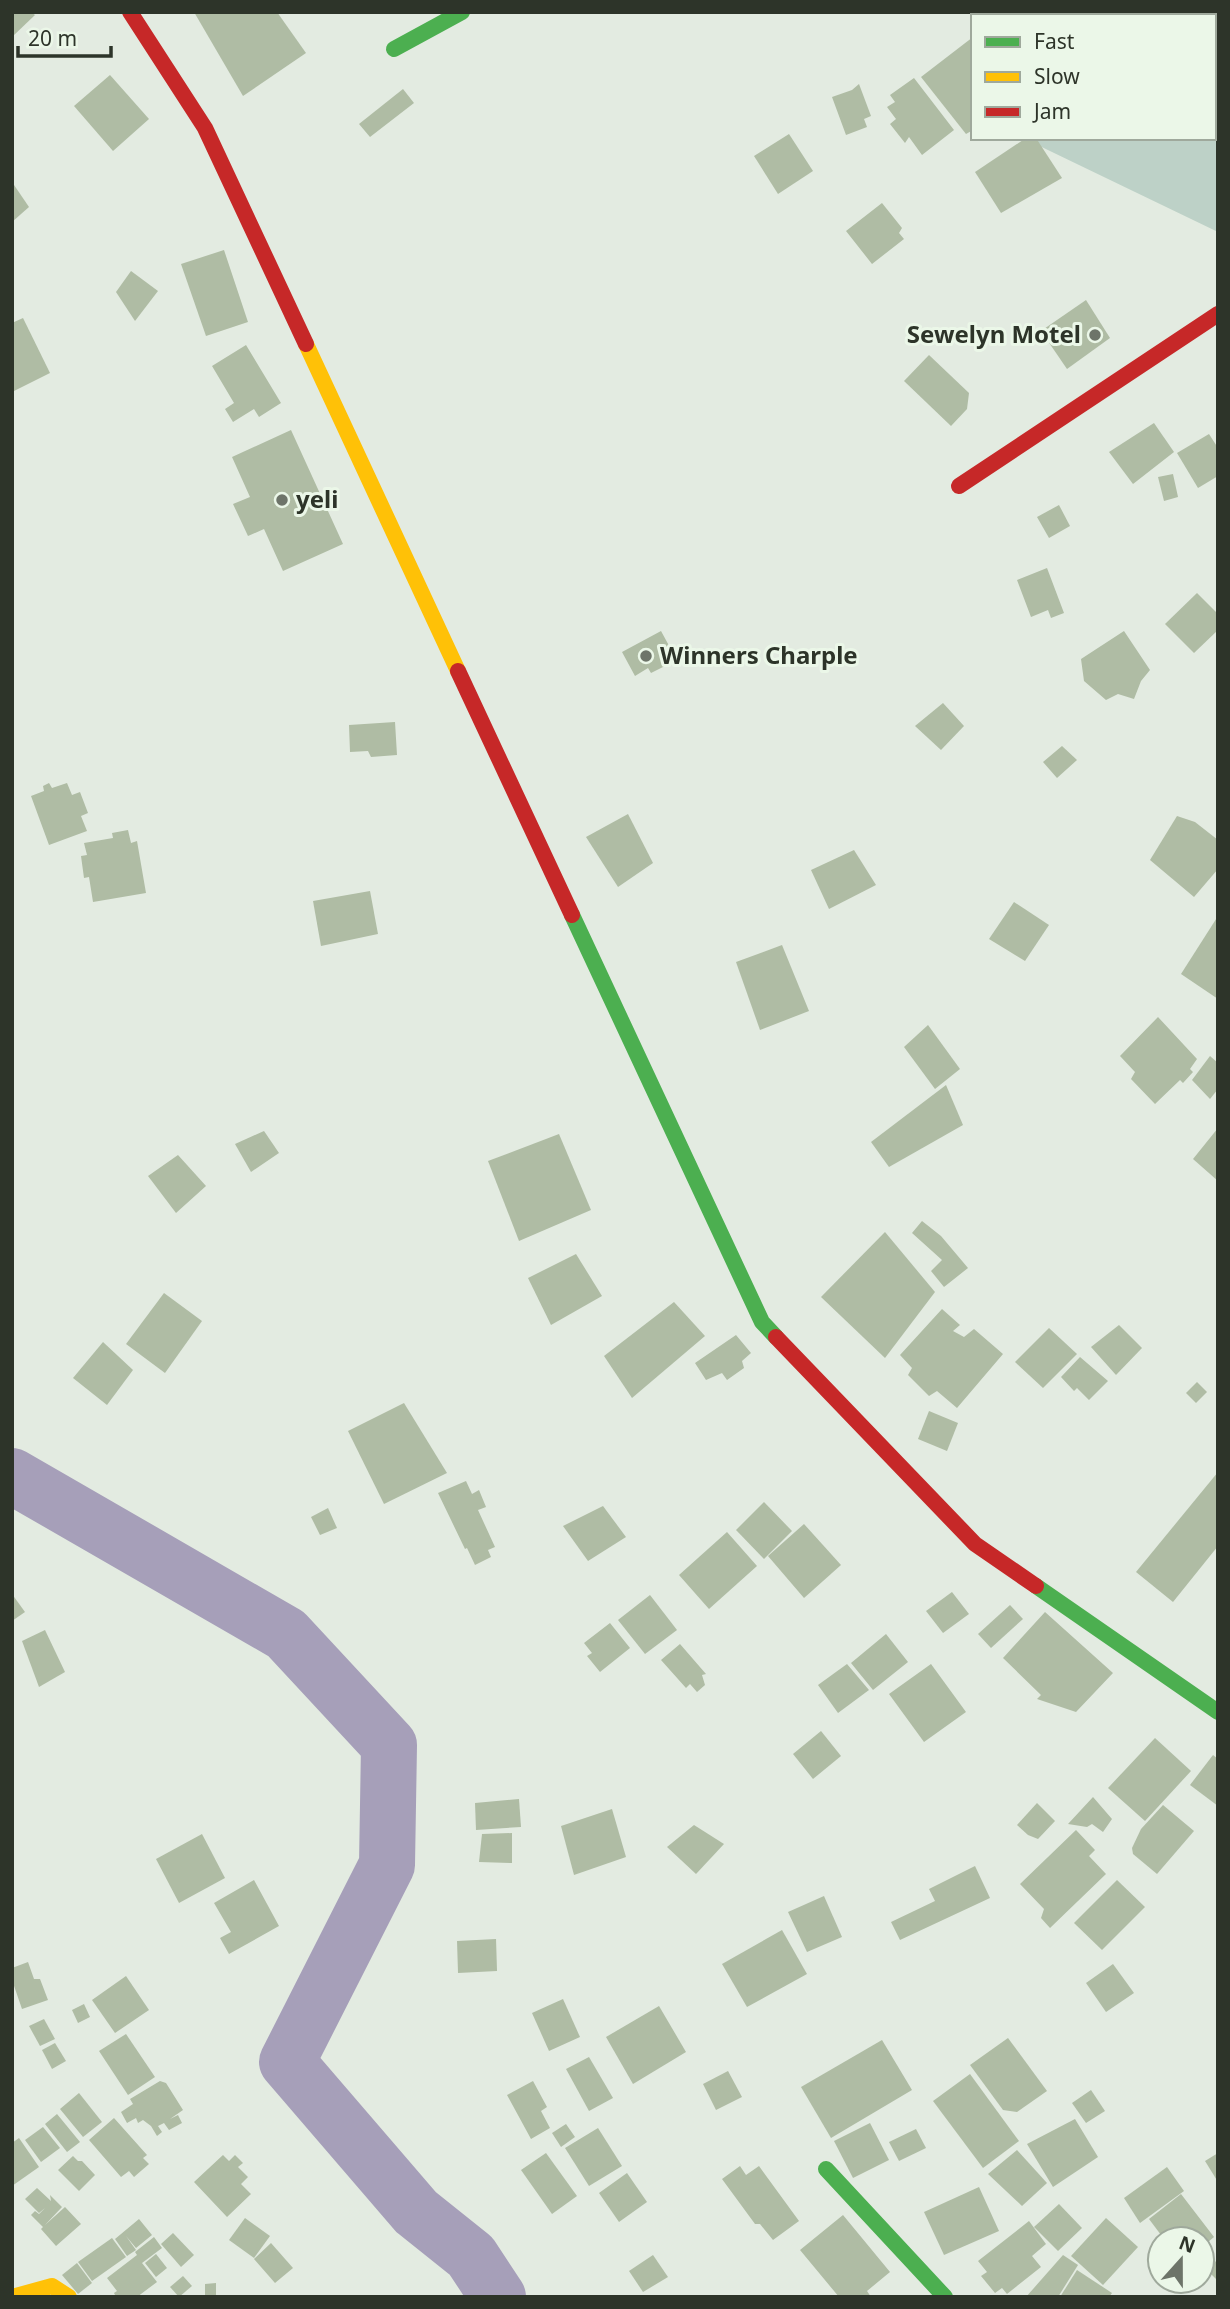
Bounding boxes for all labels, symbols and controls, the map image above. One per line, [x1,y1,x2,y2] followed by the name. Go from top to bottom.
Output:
[18,14,110,58] scale bar
[971,14,1216,140] legend
[28,24,77,52] text: 20 m
[1034,27,1075,55] text: Fast
[1034,62,1080,90] text: Slow
[1032,97,1071,125] text: Jam
[907,317,1081,350] place label: Sewelyn Motel
[1087,327,1103,343] marker: Sewelyn Motel
[296,482,338,515] place label: yeli
[274,492,290,508] marker: yeli
[660,638,858,671] place label: Winners Charple
[638,648,654,664] marker: Winners Charple
[1146,2225,1216,2295] north arrow
[1175,2229,1199,2259] text: N

